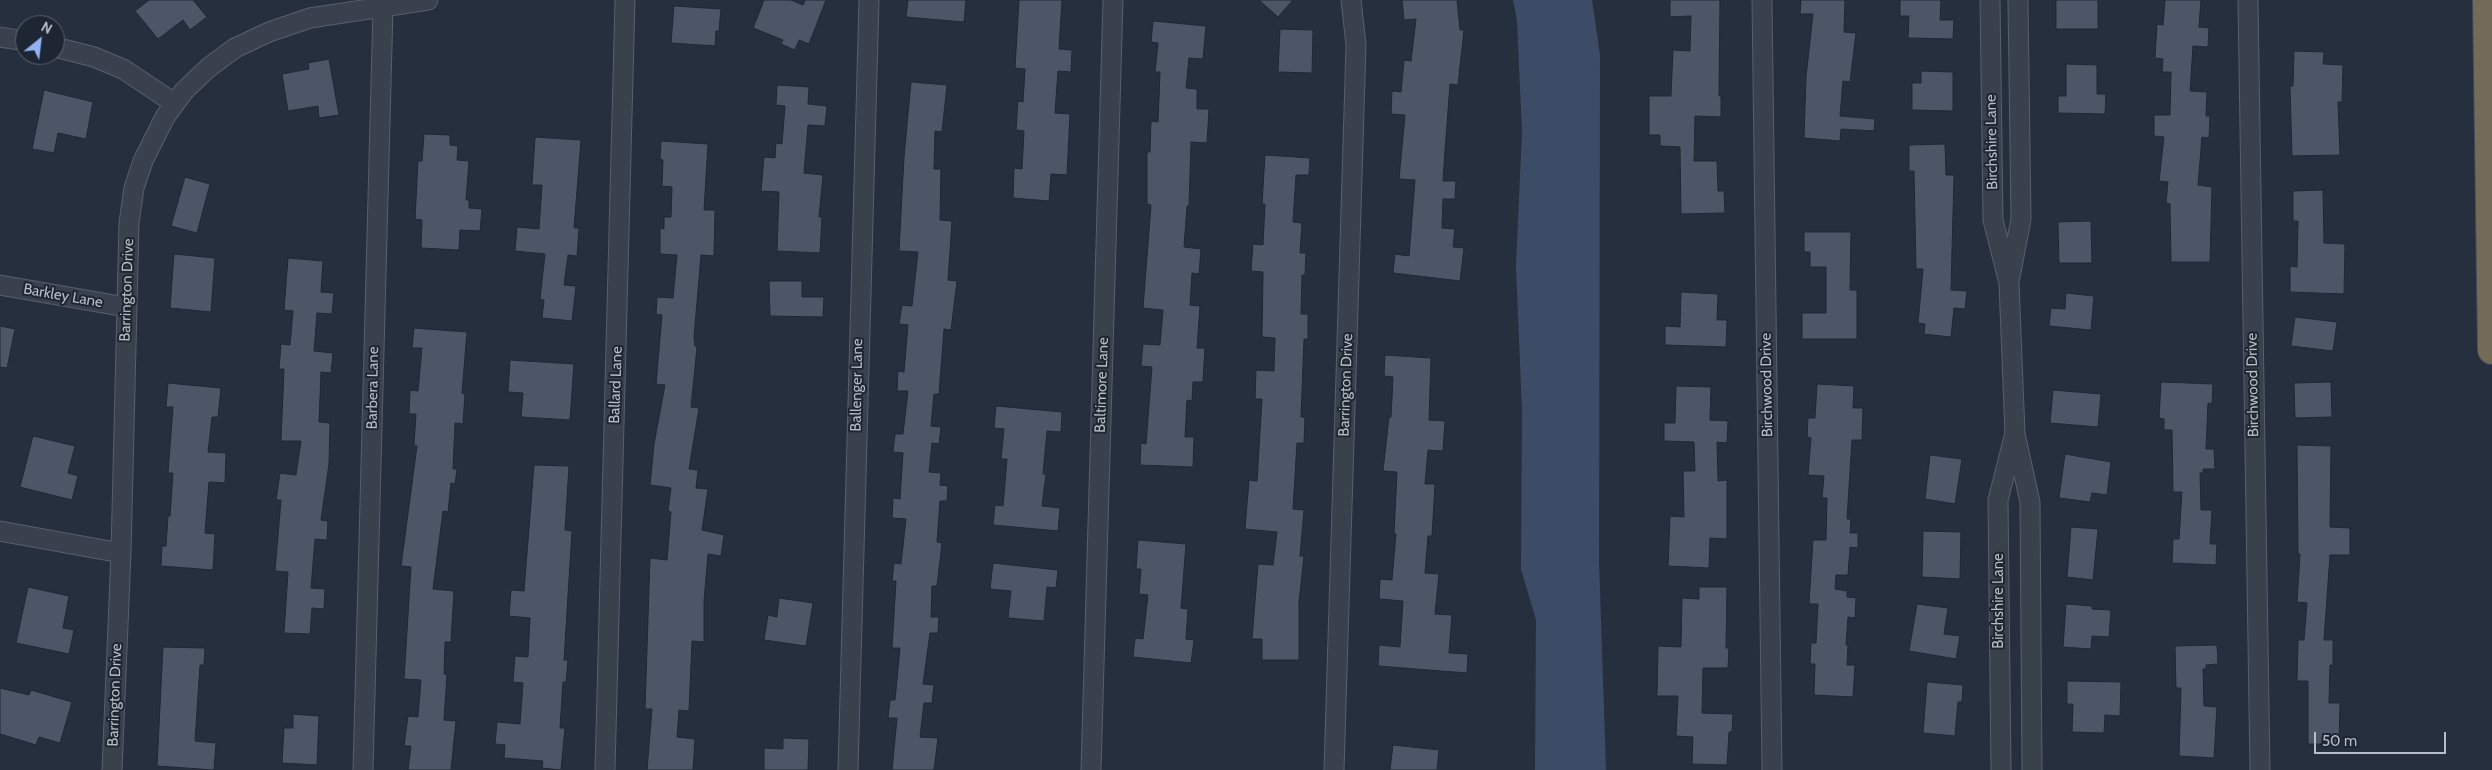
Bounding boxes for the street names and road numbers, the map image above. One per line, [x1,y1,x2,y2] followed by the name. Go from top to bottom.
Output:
[1982,94,2002,190] street label: Birchshire Lane
[116,238,138,342] street label: Barrington Drive
[22,280,104,312] street label: Barkley Lane
[1335,333,1357,437] street label: Barrington Drive
[1757,333,1777,437] street label: Birchwood Drive
[2243,333,2263,437] street label: Birchwood Drive
[1091,337,1113,433] street label: Baltimore Lane
[847,338,867,432] street label: Ballenger Lane
[363,346,383,430] street label: Barbera Lane
[606,346,626,424] street label: Ballard Lane
[1990,553,2008,649] street label: Birchshire Lane
[104,643,126,747] street label: Barrington Drive

